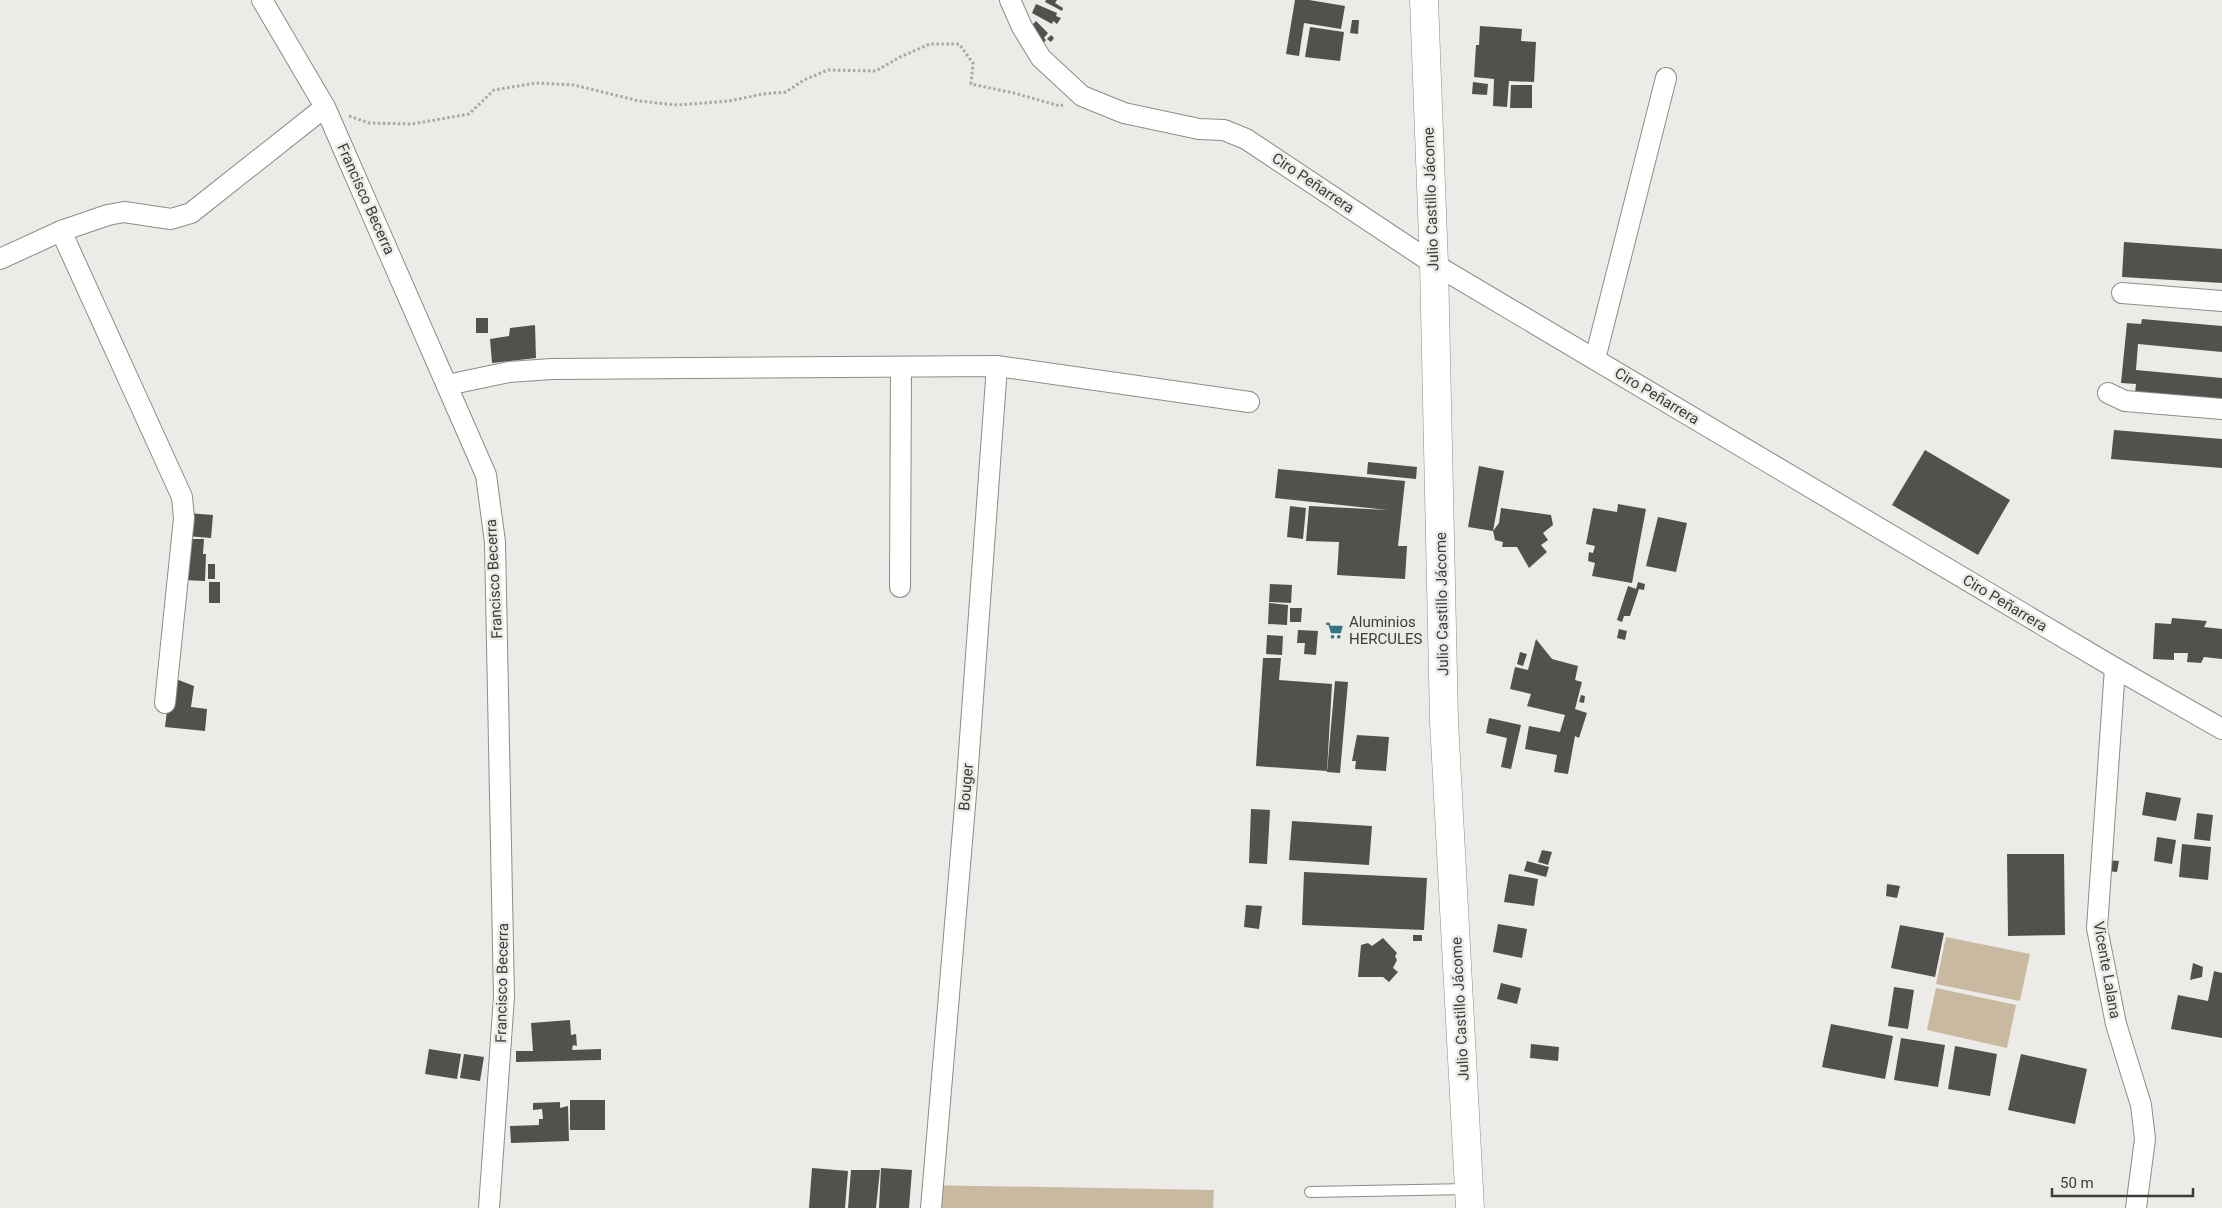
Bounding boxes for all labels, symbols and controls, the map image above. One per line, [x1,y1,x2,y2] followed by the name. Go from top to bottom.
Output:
[1419,127,1443,271] street label: Julio Castillo Jácome
[333,141,399,257] street label: Francisco Becerra
[1268,149,1358,217] street label: Ciro Peñarrera
[1612,364,1702,428] street label: Ciro Peñarrera
[482,519,506,639] street label: Francisco Becerra
[1432,532,1452,676] street label: Julio Castillo Jácome
[1960,571,2050,635] street label: Ciro Peñarrera
[1349,613,1423,648] place label: Aluminios HERCULES
[1325,621,1345,641] supermarket icon: Aluminios HERCULES
[955,762,977,812] street label: Bouger
[2090,920,2124,1020] street label: Vicente Lalana
[492,923,512,1043] street label: Francisco Becerra
[1447,937,1473,1081] street label: Julio Castillo Jácome
[2052,1166,2193,1198] scale bar
[2060,1174,2094,1192] text: 50 m

